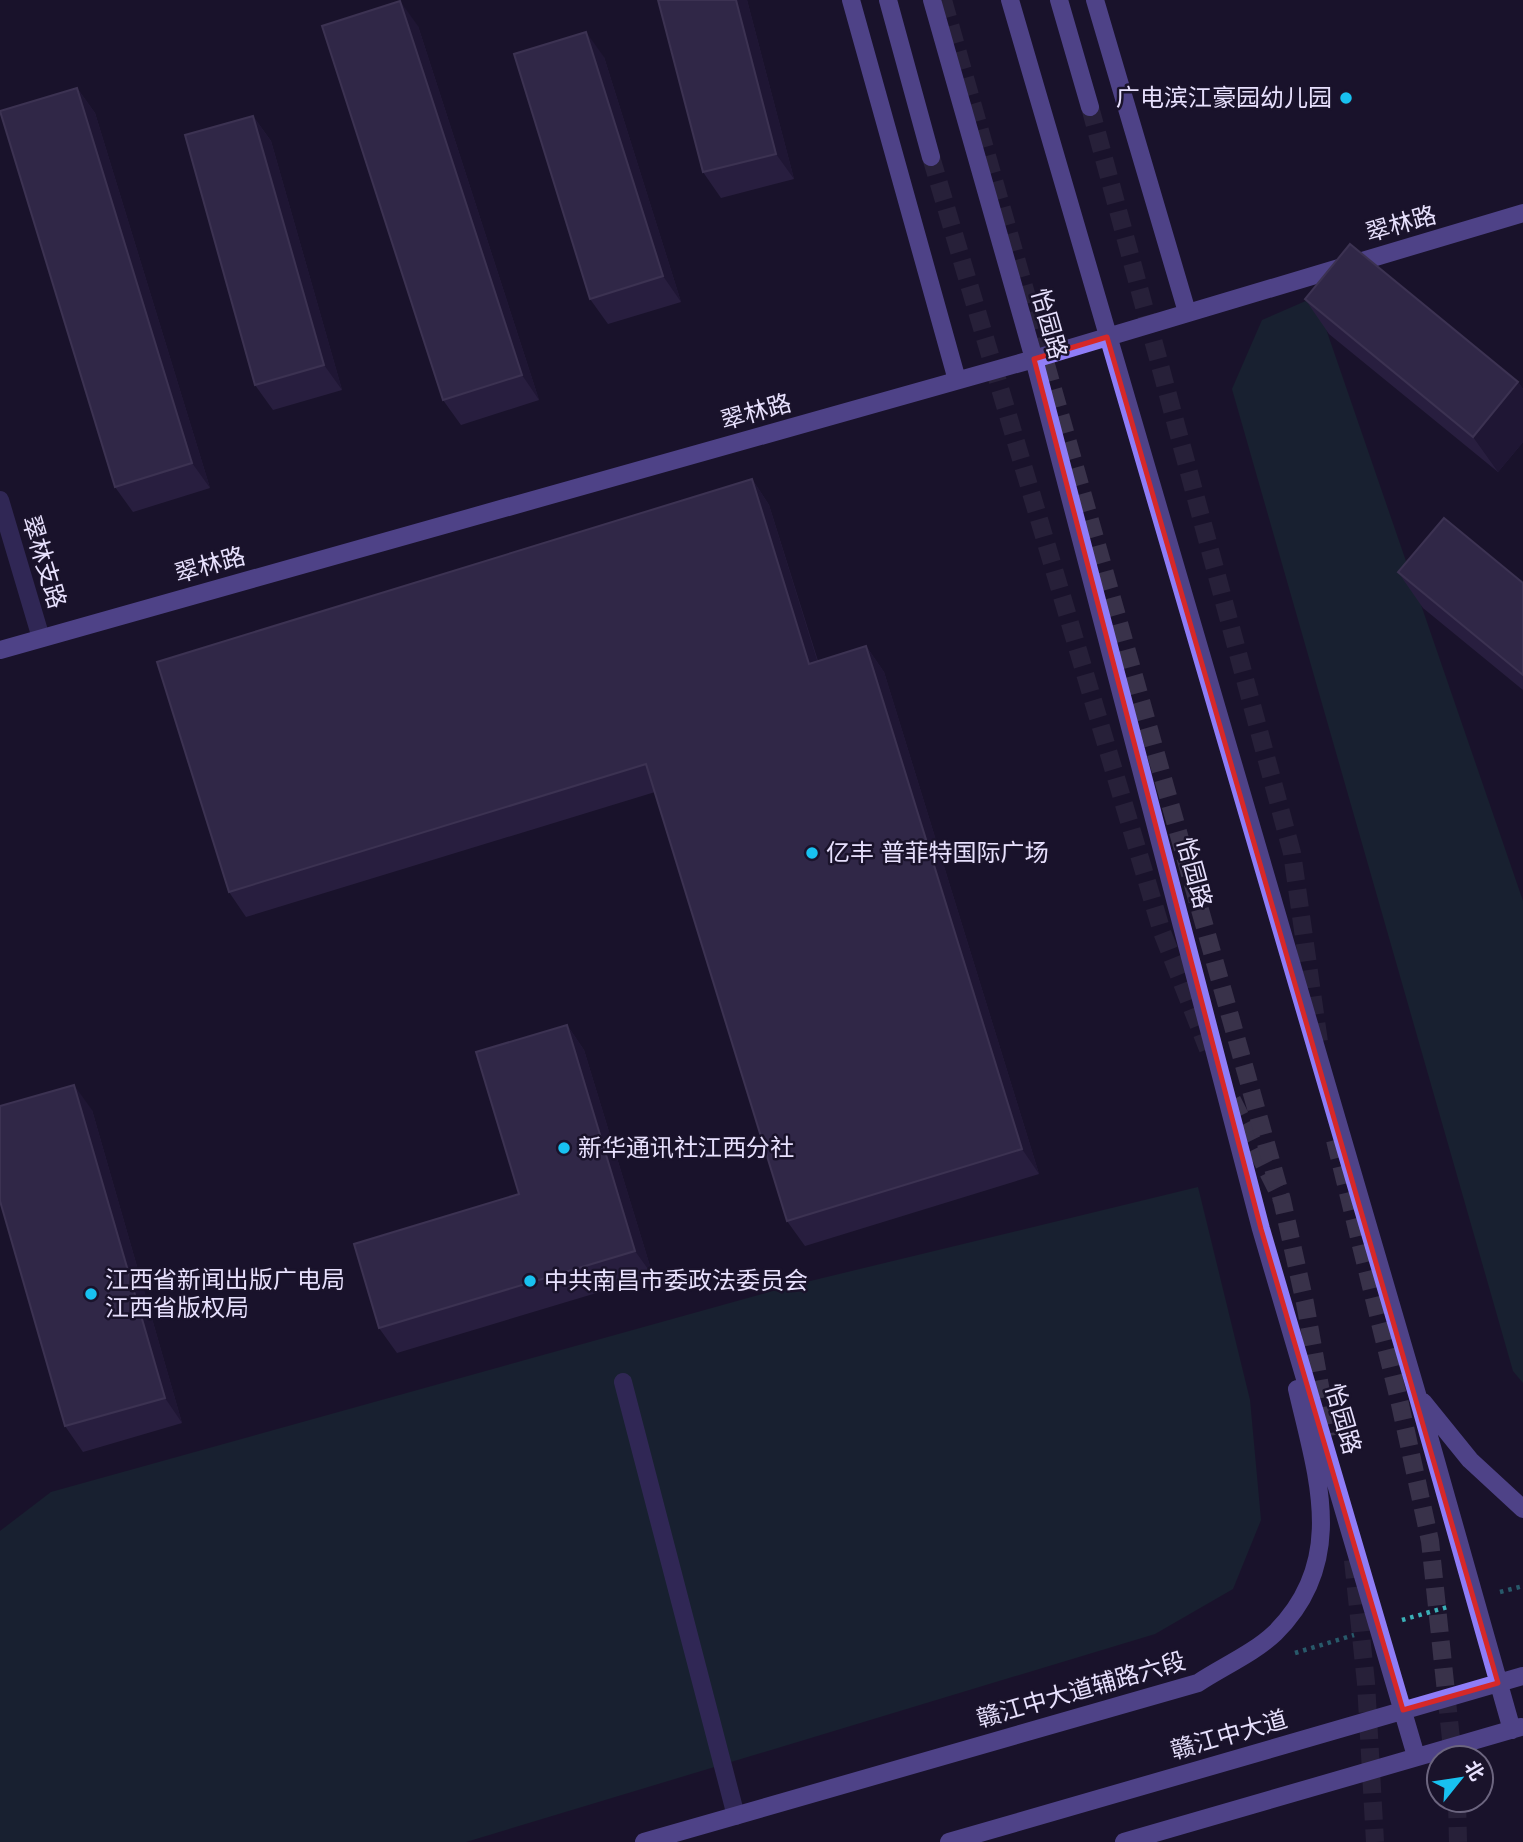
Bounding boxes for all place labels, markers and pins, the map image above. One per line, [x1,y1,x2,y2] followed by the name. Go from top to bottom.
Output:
[1116,82,1332,113] place label: 广电滨江豪园幼儿园
[1338,90,1354,106] marker: 广电滨江豪园幼儿园
[826,837,1048,868] place label: 亿丰 普菲特国际广场
[804,845,820,861] marker: 亿丰 普菲特国际广场
[578,1132,794,1163] place label: 新华通讯社江西分社
[556,1140,572,1156] marker: 新华通讯社江西分社
[105,1264,345,1323] place label: 江西省新闻出版广电局 江西省版权局
[544,1265,808,1296] place label: 中共南昌市委政法委员会
[522,1273,538,1289] marker: 中共南昌市委政法委员会
[83,1286,99,1302] marker: 江西省新闻出版广电局 江西省版权局

